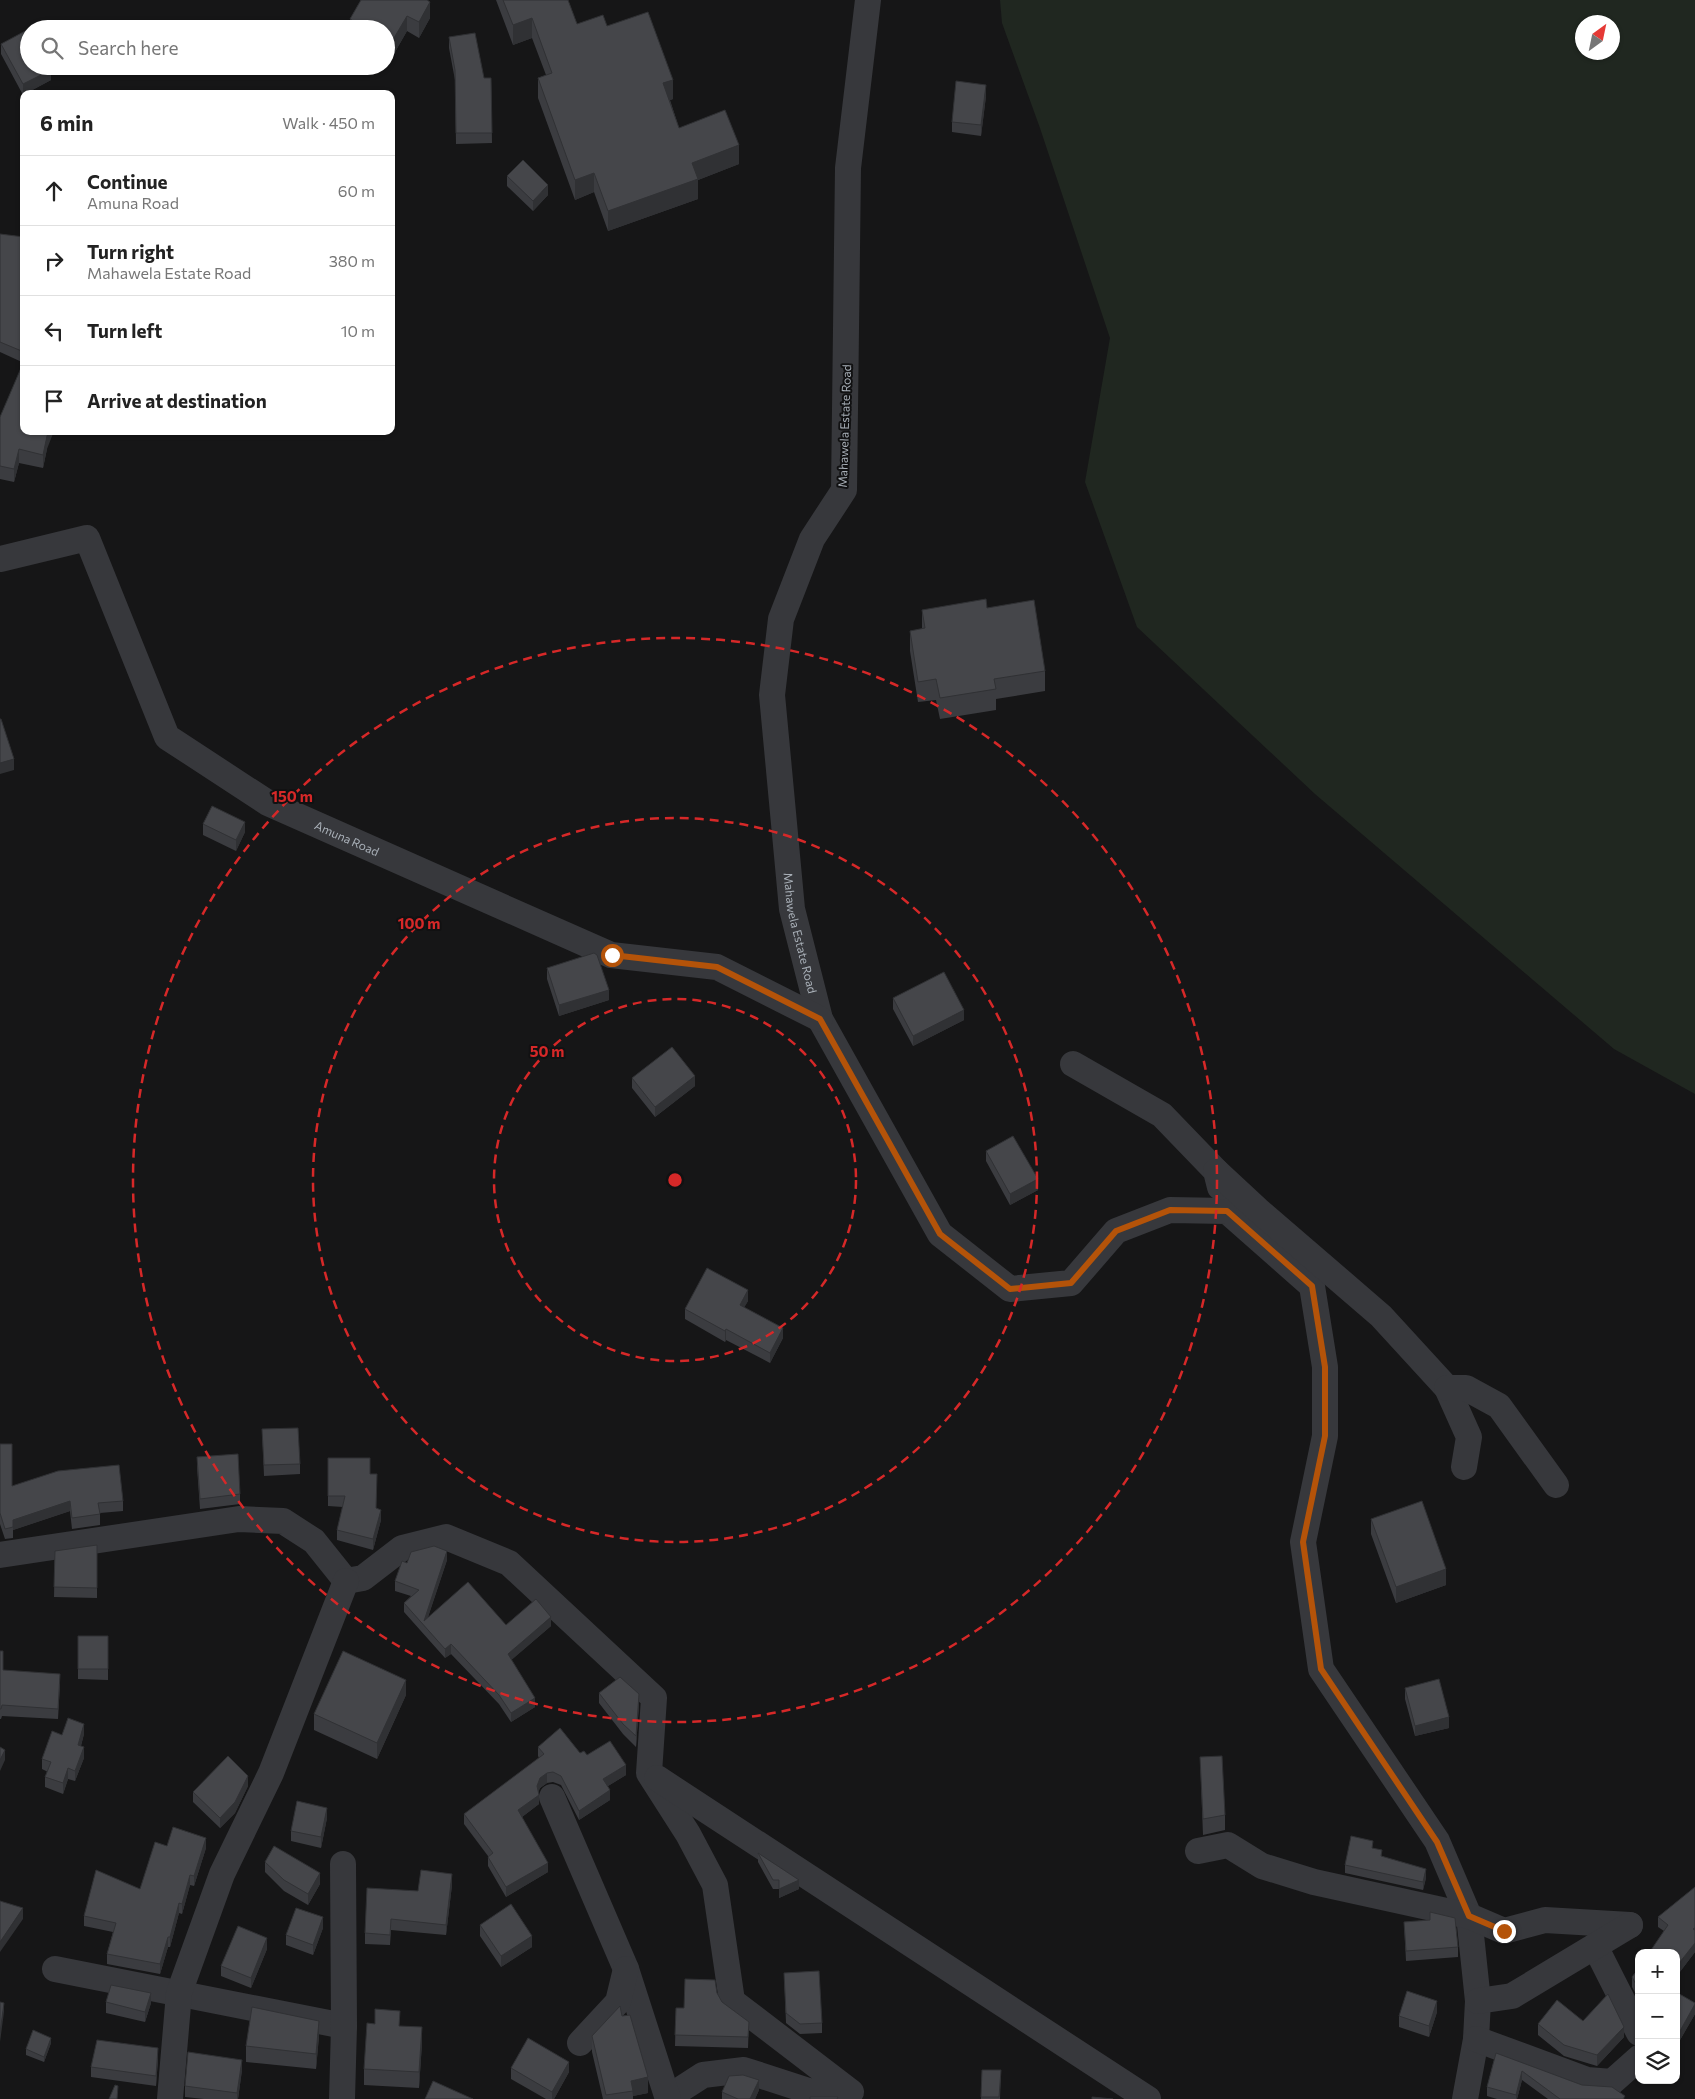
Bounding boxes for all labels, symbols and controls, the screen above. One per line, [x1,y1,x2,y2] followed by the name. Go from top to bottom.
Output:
[1575,15,1620,60] north arrow
[20,20,395,75] search box
[38,34,66,62] icon: search
[78,36,178,59] text: Search here
[40,110,93,135] text: 6 min
[282,113,375,132] text: Walk · 450 m
[87,170,167,193] text: Continue
[40,177,68,205] icon: ahead
[338,181,375,200] text: 60 m
[87,193,179,212] text: Amuna Road
[87,240,174,263] text: Turn right
[40,247,68,275] icon: right
[329,251,375,270] text: 380 m
[87,263,251,282] text: Mahawela Estate Road
[40,317,68,345] icon: left
[87,319,162,342] text: Turn left
[341,321,375,340] text: 10 m
[835,364,853,488] street label: Mahawela Estate Road
[40,387,68,415] icon: arrive
[87,389,267,412] text: Arrive at destination
[271,787,313,805] text: 150 m
[313,818,381,858] street label: Amuna Road
[782,872,820,995] street label: Mahawela Estate Road
[398,914,440,932] text: 100 m
[601,944,624,967] route start
[530,1042,564,1060] text: 50 m
[666,1171,684,1189] centre of rings
[1493,1920,1516,1943] route end
[1635,1949,1680,2084] map controls
[1635,1949,1680,1994] button: +
[1635,1994,1680,2039] button: −
[1635,2039,1680,2084] button: layers

